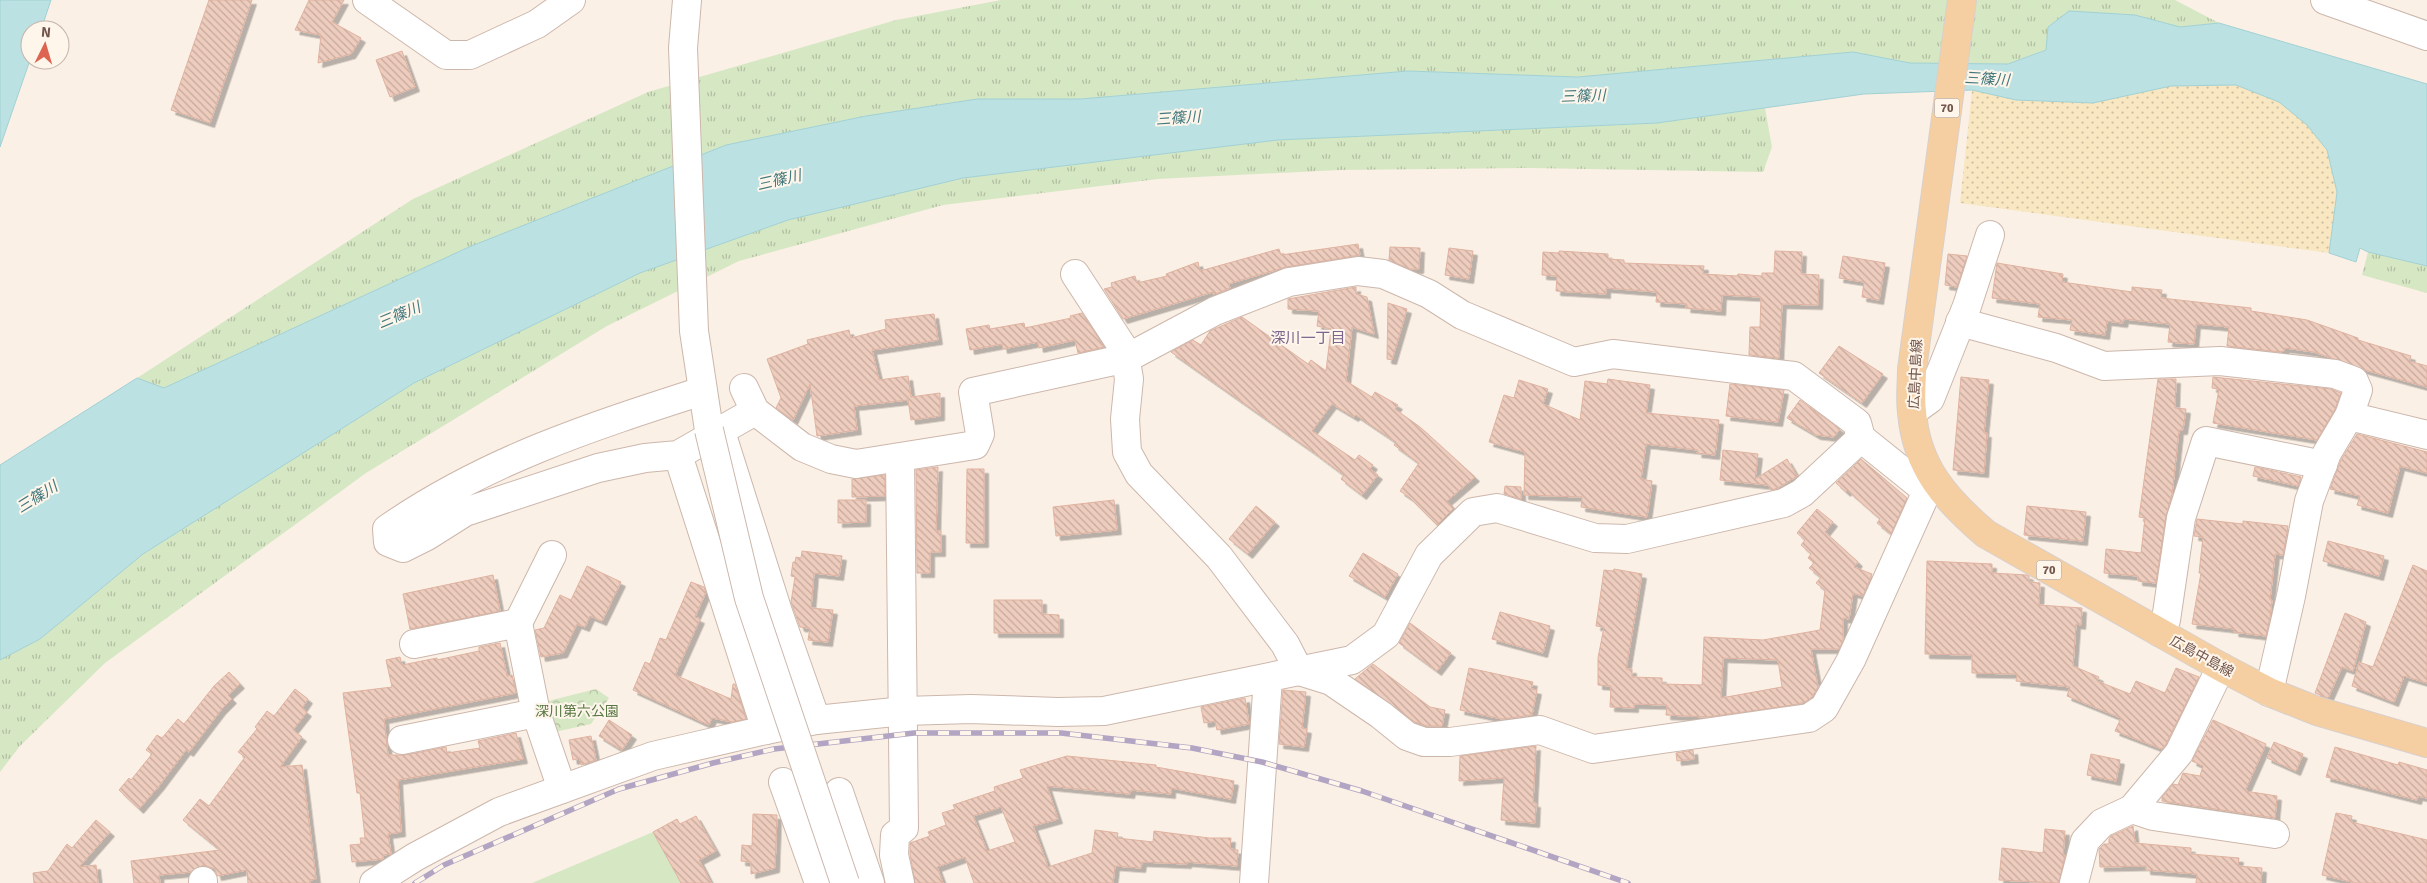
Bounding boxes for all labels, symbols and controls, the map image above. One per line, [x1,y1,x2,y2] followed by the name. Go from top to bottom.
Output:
[20,20,70,70] north arrow
[40,24,52,41] text: N
[1964,69,2012,89] water label: 三篠川
[1560,86,1608,106] water label: 三篠川
[1934,99,1960,118] road number: 70
[1155,107,1203,129] water label: 三篠川
[755,166,805,194] water label: 三篠川
[375,297,425,332] water label: 三篠川
[1270,329,1346,347] district label: 深川一丁目
[1905,339,1926,409] street label: 広島中島線
[13,476,63,517] water label: 三篠川
[2036,560,2062,580] road number: 70
[2167,632,2236,681] street label: 広島中島線
[535,703,619,720] park label: 深川第六公園

